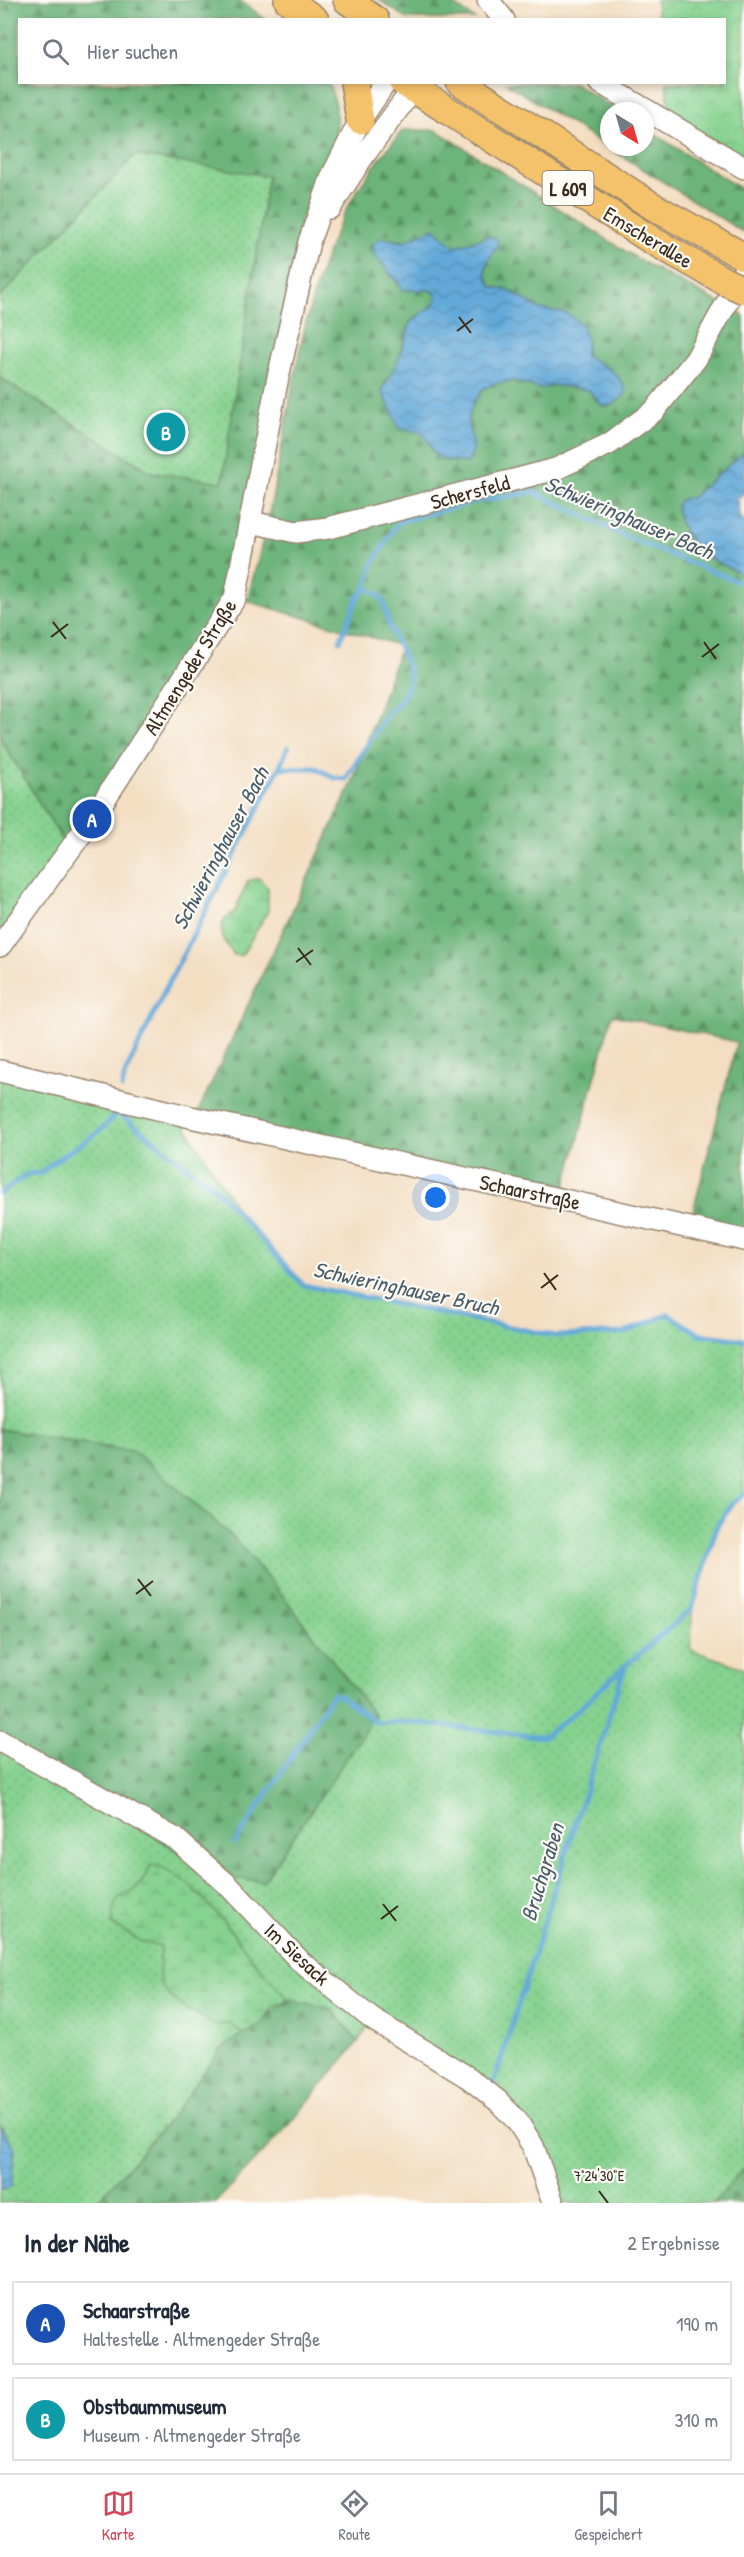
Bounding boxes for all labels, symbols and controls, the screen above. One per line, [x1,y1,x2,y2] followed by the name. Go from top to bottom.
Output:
[18,18,726,84] search box
[39,35,72,68] icon: search
[87,36,178,66] text: Hier suchen
[600,102,654,156] north arrow
[542,171,594,205] road number: L 609
[598,199,698,275] street label: Emscherallee
[146,410,186,454] pin: B
[427,468,513,516] street label: Schersfeld
[540,468,719,567] water label: Schwieringhauser Bach
[137,594,243,740] street label: Altmengeder Straße
[165,760,276,934] water label: Schwieringhauser Bach
[72,796,112,842] pin: A
[477,1167,583,1217] street label: Schaarstraße
[421,1183,450,1212] your location
[311,1254,503,1323] water label: Schwieringhauser Bruch
[513,1817,572,1925] water label: Bruchgraben
[258,1916,336,1992] street label: Im Siesack
[574,2165,625,2186] text: 7°24'30"E
[24,2225,130,2260] text: In der Nähe
[628,2229,720,2256] text: 2 Ergebnisse
[83,2295,190,2325] text: Schaarstraße
[41,2310,50,2337] text: A
[676,2310,718,2337] text: 190 m
[83,2325,320,2352] text: Haltestelle · Altmengeder Straße
[83,2391,227,2421] text: Obstbaummuseum
[40,2406,51,2433] text: B
[675,2406,718,2433] text: 310 m
[83,2421,301,2448] text: Museum · Altmengeder Straße
[102,2487,135,2545] tab: Karte
[338,2487,371,2545] tab: Route
[574,2487,642,2545] tab: Gespeichert

